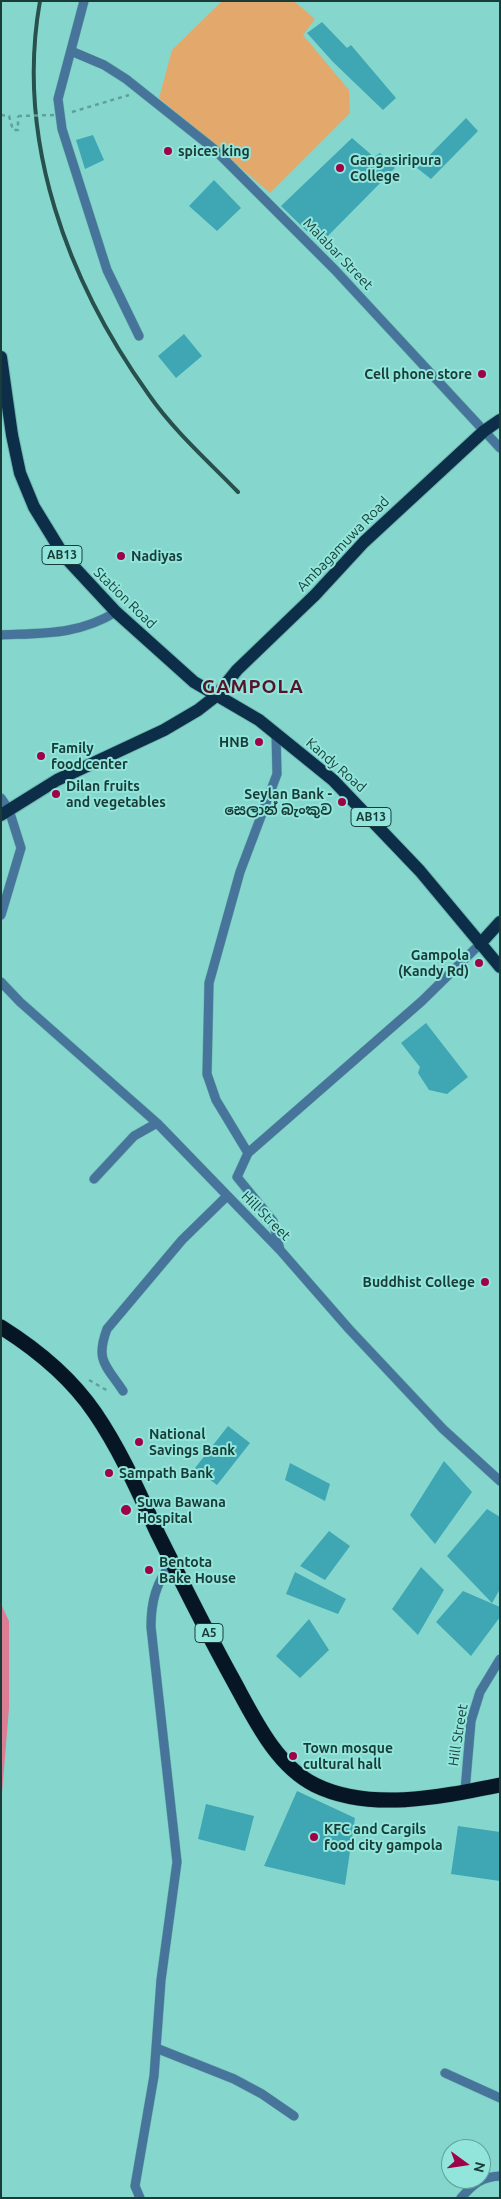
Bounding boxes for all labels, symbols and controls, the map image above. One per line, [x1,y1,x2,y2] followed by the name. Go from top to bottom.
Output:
[178,143,250,159] place label: spices king
[162,145,174,157] marker: spices king
[350,152,441,184] place label: Gangasiripura College
[334,162,346,174] marker: Gangasiripura College
[300,215,376,293] street label: Malabar Street
[364,366,472,382] place label: Cell phone store
[476,368,488,380] marker: Cell phone store
[293,493,393,595] street label: Ambagamuwa Road
[42,546,82,564] road number: AB13
[131,548,183,564] place label: Nadiyas
[115,550,127,562] marker: Nadiyas
[90,564,160,632] street label: Station Road
[201,676,305,698] district label: GAMPOLA
[219,734,249,750] place label: HNB
[303,734,369,796] street label: Kandy Road
[253,736,265,748] marker: HNB
[51,740,128,772] place label: Family food center
[35,750,47,762] marker: Family food center
[66,778,166,810] place label: Dilan fruits and vegetables
[224,786,332,819] place label: Seylan Bank - සෙලාන් බැංකුව
[50,788,62,800] marker: Dilan fruits and vegetables
[336,796,348,808] marker: Seylan Bank - සෙලාන් බැංකුව
[351,808,391,826] road number: AB13
[398,947,469,980] place label: Gampola (Kandy Rd)
[473,957,485,969] marker: Gampola (Kandy Rd)
[238,1188,294,1244] street label: Hill Street
[363,1274,475,1290] place label: Buddhist College
[479,1276,491,1288] marker: Buddhist College
[149,1426,235,1458] place label: National Savings Bank
[133,1436,145,1448] marker: National Savings Bank
[119,1465,213,1481] place label: Sampath Bank
[103,1467,115,1479] marker: Sampath Bank
[137,1494,226,1526] place label: Suwa Bawana Hospital
[119,1503,133,1517] marker: Suwa Bawana Hospital
[159,1554,236,1586] place label: Bentota Bake House
[143,1564,155,1576] marker: Bentota Bake House
[195,1624,223,1642] road number: A5
[445,1703,471,1767] street label: Hill Street
[303,1740,393,1772] place label: Town mosque cultural hall
[287,1750,299,1762] marker: Town mosque cultural hall
[324,1821,443,1854] place label: KFC and Cargils food city gampola
[308,1831,320,1843] marker: KFC and Cargils food city gampola
[441,2139,491,2189] north arrow
[471,2160,489,2174] text: N

